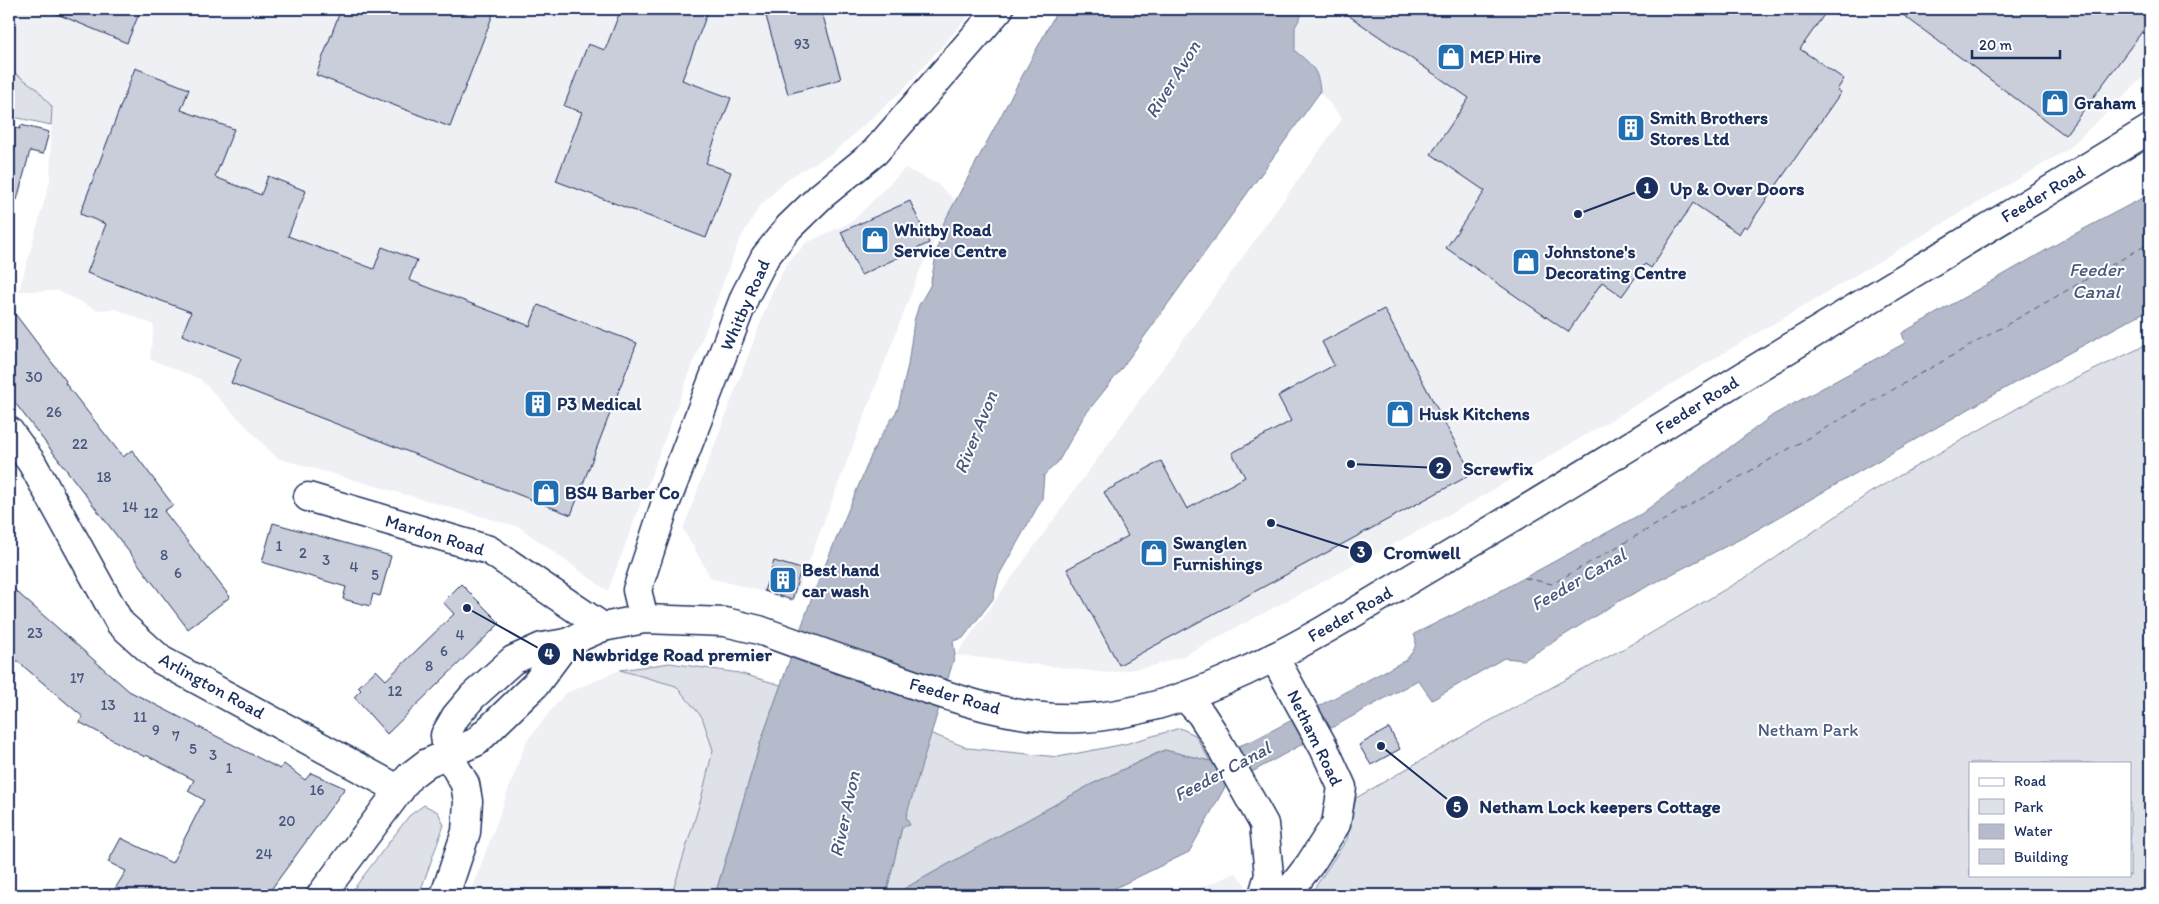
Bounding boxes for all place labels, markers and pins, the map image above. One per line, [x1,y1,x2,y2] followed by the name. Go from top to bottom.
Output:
[1436,42,1466,72] shop icon: MEP Hire
[1470,46,1542,68] place label: MEP Hire
[2040,88,2070,118] shop icon: Graham
[2074,92,2137,114] place label: Graham
[1650,107,1768,150] place label: Smith Brothers Stores Ltd
[1616,113,1646,143] building icon: Smith Brothers Stores Ltd
[1634,171,1814,205] callout: Up & Over Doors
[894,219,1007,262] place label: Whitby Road Service Centre
[860,225,890,255] shop icon: Whitby Road Service Centre
[1544,241,1687,284] place label: Johnstone's Decorating Centre
[1511,247,1541,277] shop icon: Johnstone's Decorating Centre
[523,389,553,419] building icon: P3 Medical
[557,393,642,415] place label: P3 Medical
[1385,399,1415,429] shop icon: Husk Kitchens
[1419,403,1530,425] place label: Husk Kitchens
[1428,451,1543,485] callout: Screwfix
[531,478,561,508] shop icon: BS4 Barber Co
[565,482,680,504] place label: BS4 Barber Co
[1173,532,1263,575] place label: Swanglen Furnishings
[1349,535,1471,569] callout: Cromwell
[1139,538,1169,568] shop icon: Swanglen Furnishings
[802,559,880,602] place label: Best hand car wash
[768,565,798,595] building icon: Best hand car wash
[537,637,782,671] callout: Newbridge Road premier
[1444,790,1730,824] callout: Netham Lock keepers Cottage

